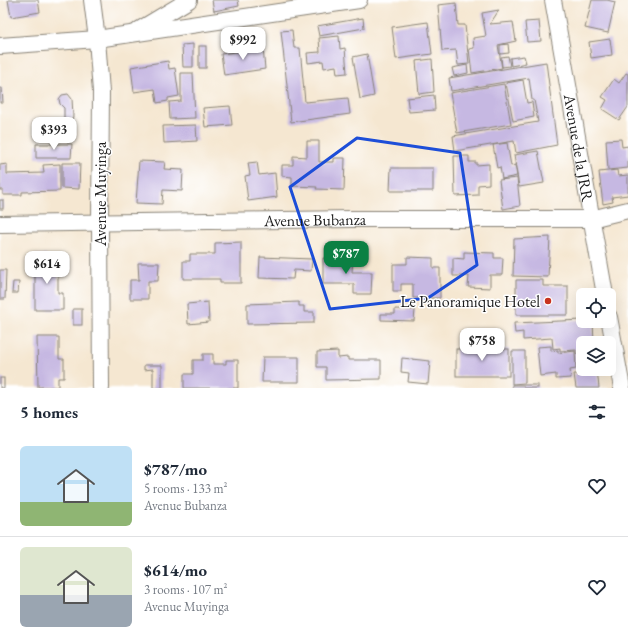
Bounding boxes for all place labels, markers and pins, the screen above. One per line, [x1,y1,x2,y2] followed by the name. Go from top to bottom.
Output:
[219,27,267,61] pin: $992
[30,117,78,151] pin: $393
[322,241,370,275] pin: $787
[23,251,71,285] pin: $614
[400,291,540,312] place label: Le Panoramique Hotel
[543,296,553,306] marker: Le Panoramique Hotel
[458,328,506,362] pin: $758

